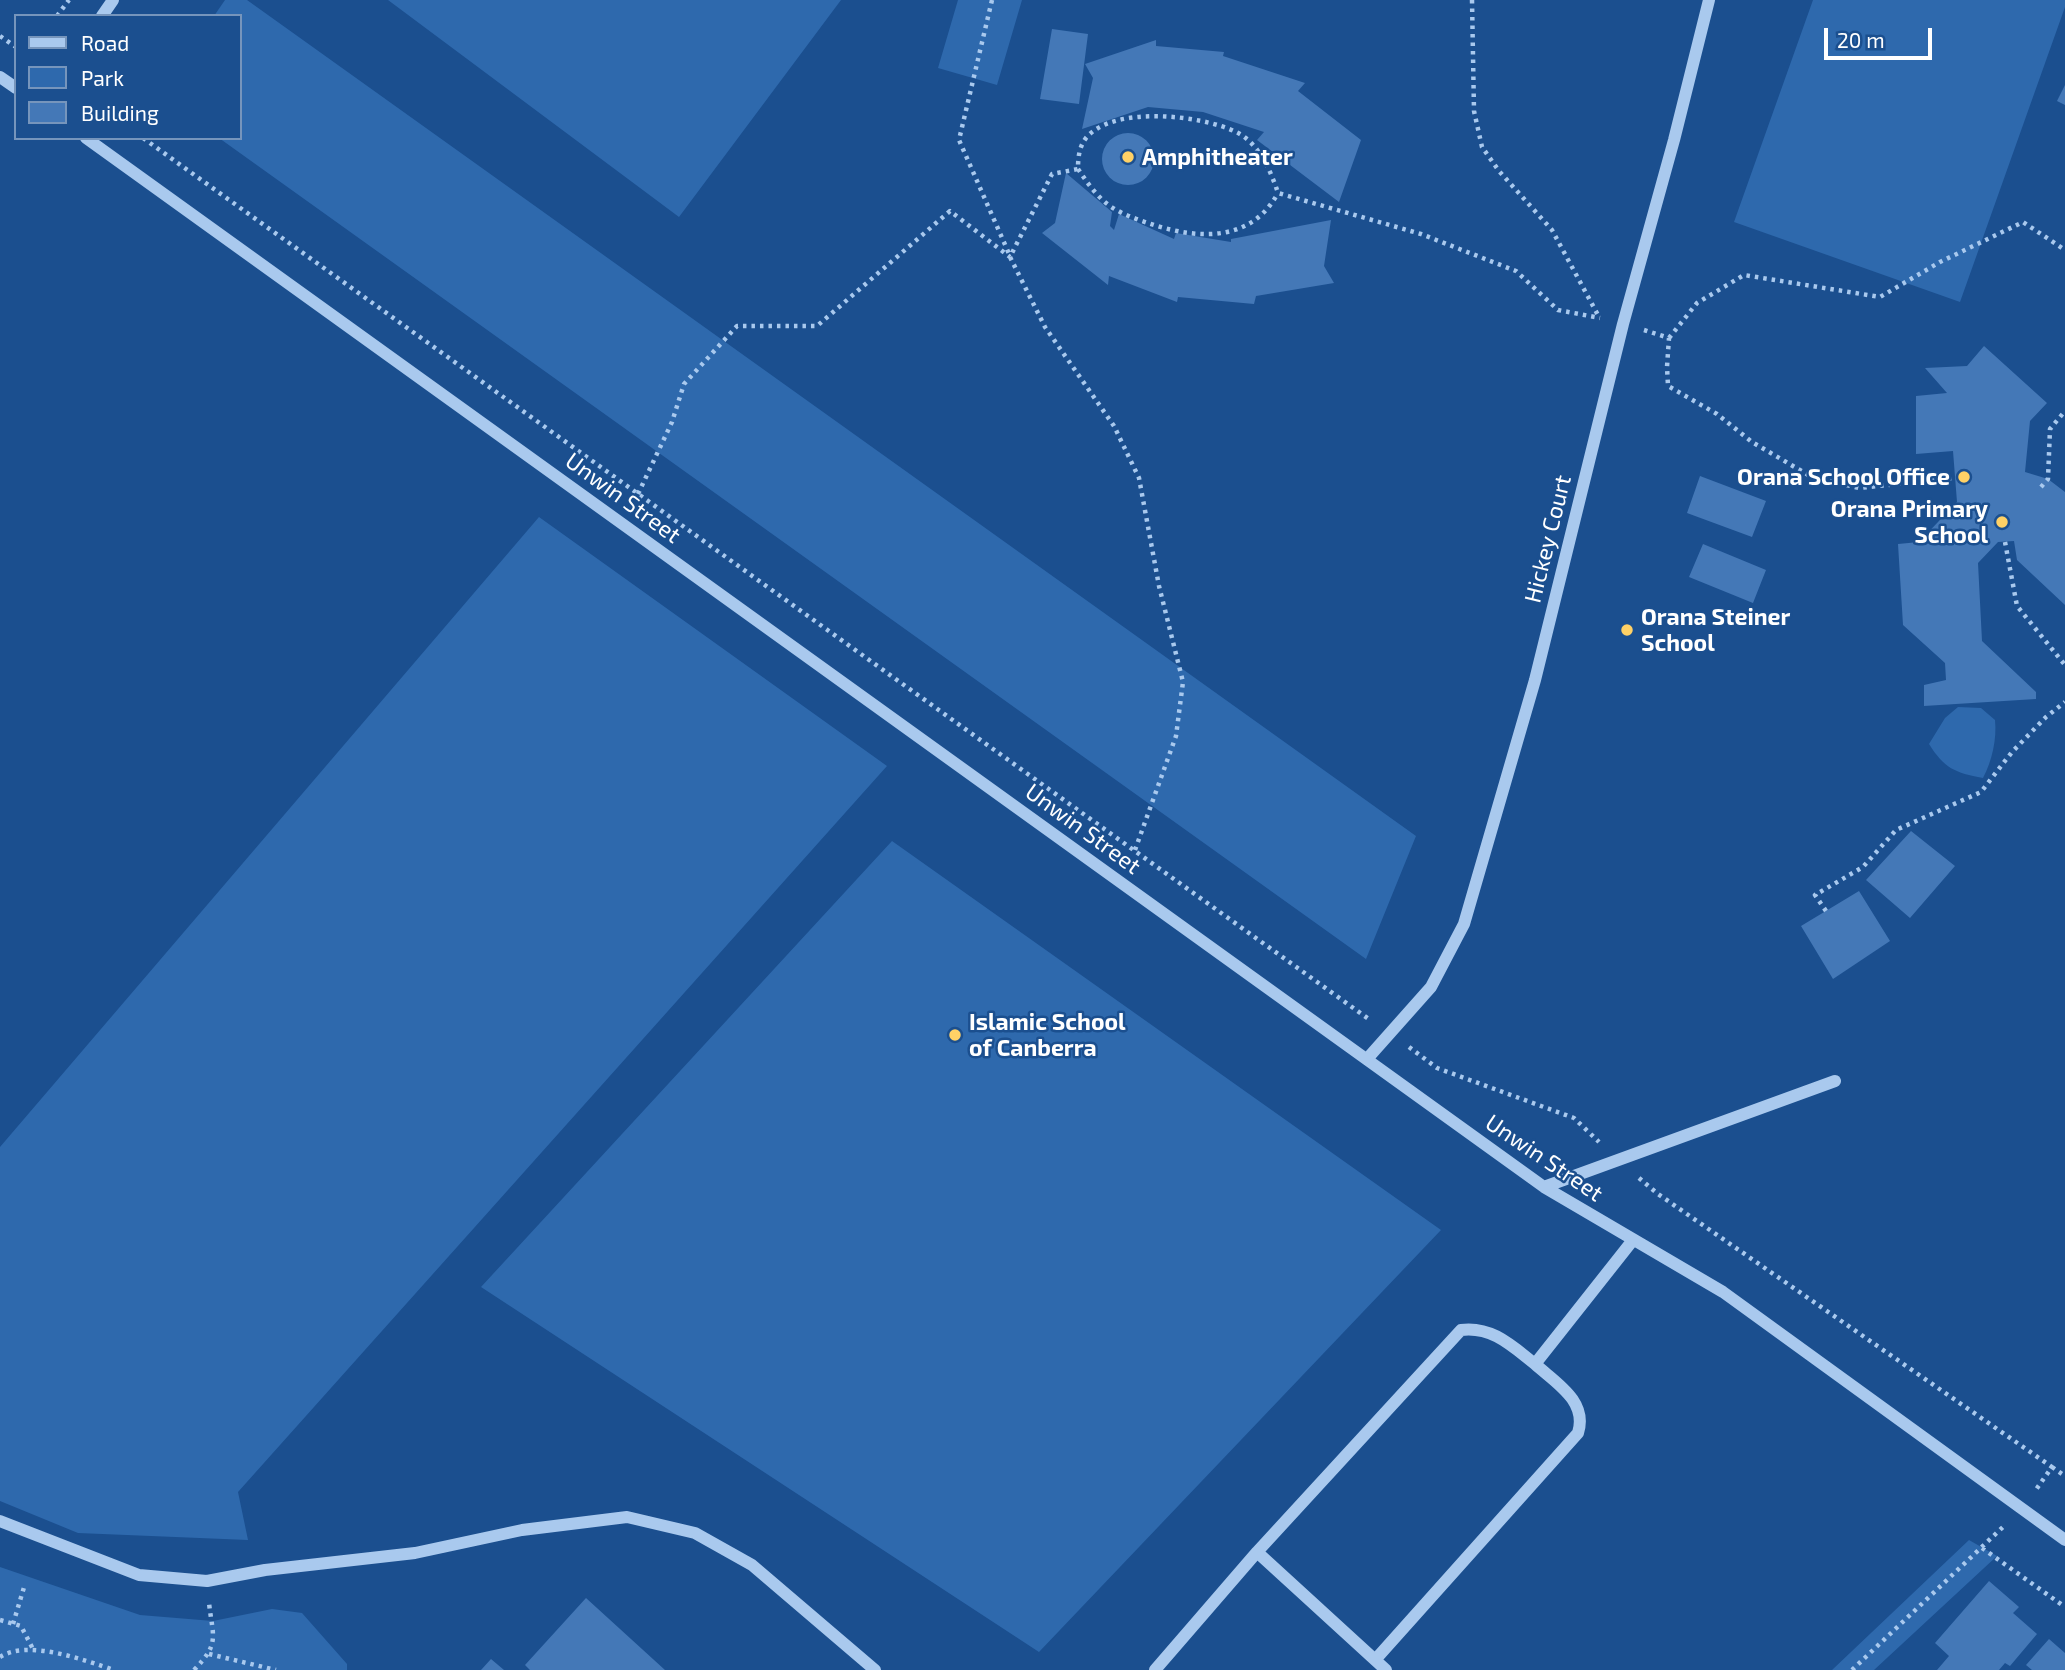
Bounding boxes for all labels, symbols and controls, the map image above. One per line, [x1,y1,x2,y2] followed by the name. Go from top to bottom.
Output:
[14,14,242,140] legend
[1827,14,1936,58] scale bar
[1837,27,1885,52] text: 20 m
[81,30,129,55] text: Road
[81,65,124,90] text: Park
[81,100,159,125] text: Building
[1142,143,1293,171] place label: Amphitheater
[1120,149,1136,165] marker: Amphitheater
[560,447,686,549] street label: Unwin Street
[1737,463,1950,491] place label: Orana School Office
[1956,469,1972,485] marker: Orana School Office
[1519,472,1577,606] street label: Hickey Court
[1831,495,1988,549] place label: Orana Primary School
[1994,514,2010,530] marker: Orana Primary School
[1641,603,1790,657] place label: Orana Steiner School
[1619,622,1635,638] marker: Orana Steiner School
[1020,778,1146,880] street label: Unwin Street
[969,1008,1126,1062] place label: Islamic School of Canberra
[947,1027,963,1043] marker: Islamic School of Canberra
[1480,1109,1608,1207] street label: Unwin Street

